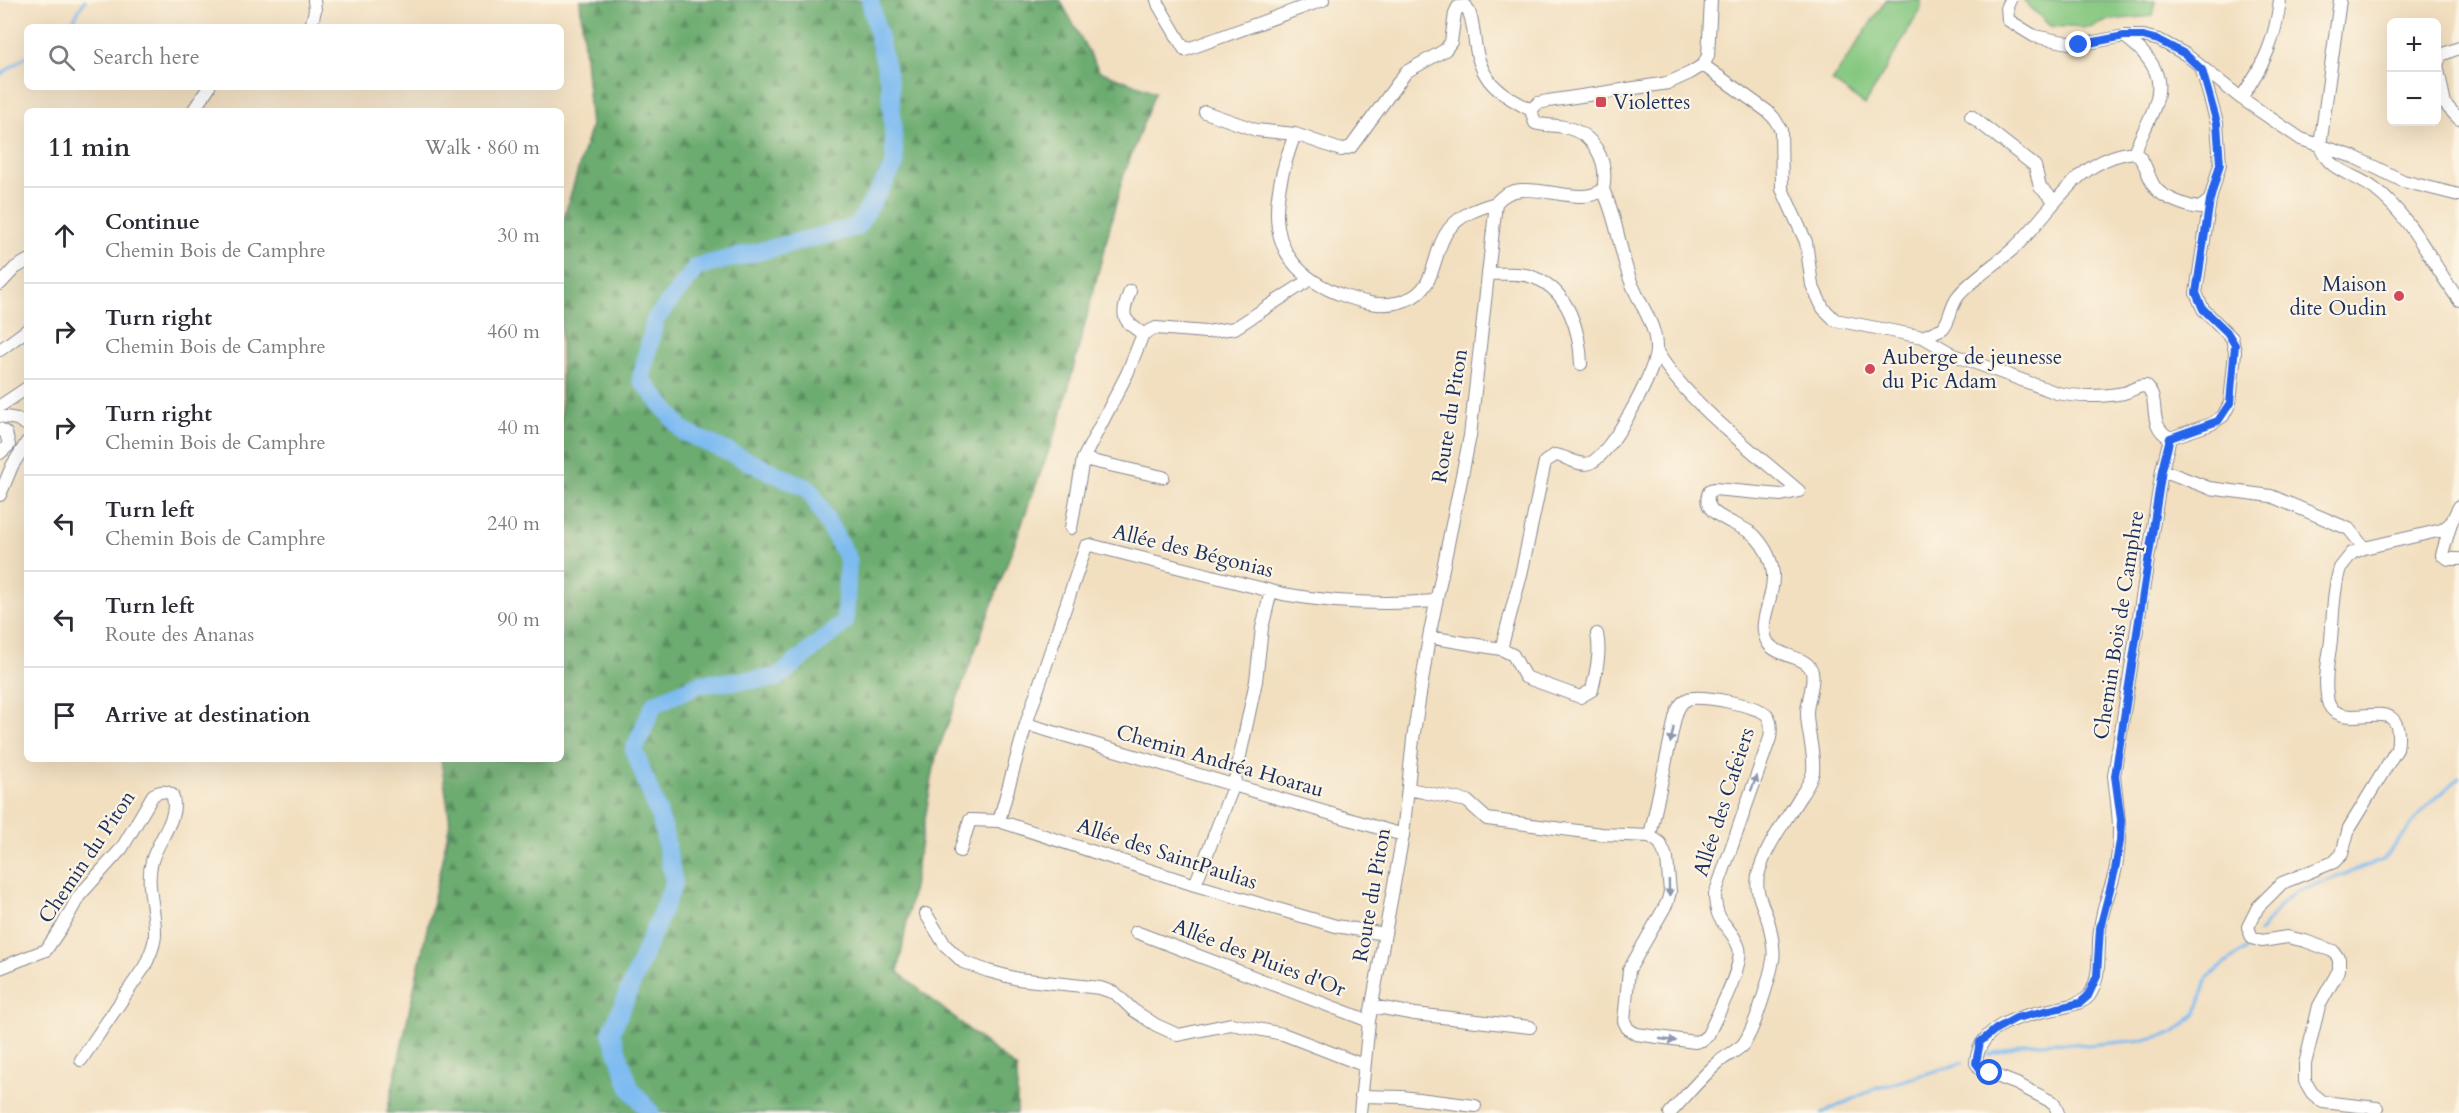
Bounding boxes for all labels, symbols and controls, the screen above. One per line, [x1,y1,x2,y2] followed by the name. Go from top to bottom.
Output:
[2387,18,2441,126] map controls
[2387,18,2441,72] button: +
[24,24,564,90] search box
[2065,31,2091,57] route end
[45,41,78,74] icon: search
[93,42,200,72] text: Search here
[2387,72,2441,126] button: −
[1613,88,1690,117] place label: Violettes
[1594,95,1608,109] marker: Violettes
[48,130,131,165] text: 11 min
[425,134,540,161] text: Walk · 860 m
[105,207,200,237] text: Continue
[48,219,81,252] icon: ahead
[497,222,540,249] text: 30 m
[105,237,326,264] text: Chemin Bois de Camphre
[2289,270,2387,323] place label: Maison dite Oudin
[2392,289,2406,303] marker: Maison dite Oudin
[105,303,212,333] text: Turn right
[48,315,81,348] icon: right
[487,318,540,345] text: 460 m
[105,333,326,360] text: Chemin Bois de Camphre
[1882,343,2062,396] place label: Auberge de jeunesse du Pic Adam
[1425,347,1475,485] street label: Route du Piton
[1863,362,1877,376] marker: Auberge de jeunesse du Pic Adam
[105,399,212,429] text: Turn right
[48,411,81,444] icon: right
[497,414,540,441] text: 40 m
[105,429,326,456] text: Chemin Bois de Camphre
[105,495,194,525] text: Turn left
[48,507,81,540] icon: left
[2087,508,2151,742] street label: Chemin Bois de Camphre
[487,510,540,537] text: 240 m
[1110,517,1276,585] street label: Allée des Bégonias
[105,525,326,552] text: Chemin Bois de Camphre
[105,591,194,621] text: Turn left
[48,603,81,636] icon: left
[497,606,540,633] text: 90 m
[105,621,254,648] text: Route des Ananas
[48,699,81,732] icon: arrive
[105,700,310,730] text: Arrive at destination
[1113,717,1327,805] street label: Chemin Andréa Hoarau
[1686,724,1762,880] street label: Allée des Cafeiers
[1666,726,1676,744] one-way arrow
[1750,774,1759,792] one-way arrow
[32,785,142,929] street label: Chemin du Piton
[1073,811,1261,897] street label: Allée des SaintPaulias
[1346,826,1398,964] street label: Route du Piton
[1664,879,1673,898] one-way arrow
[1168,912,1350,1004] street label: Allée des Pluies d'Or
[1659,1035,1678,1044] one-way arrow
[1976,1059,2002,1085] route start

